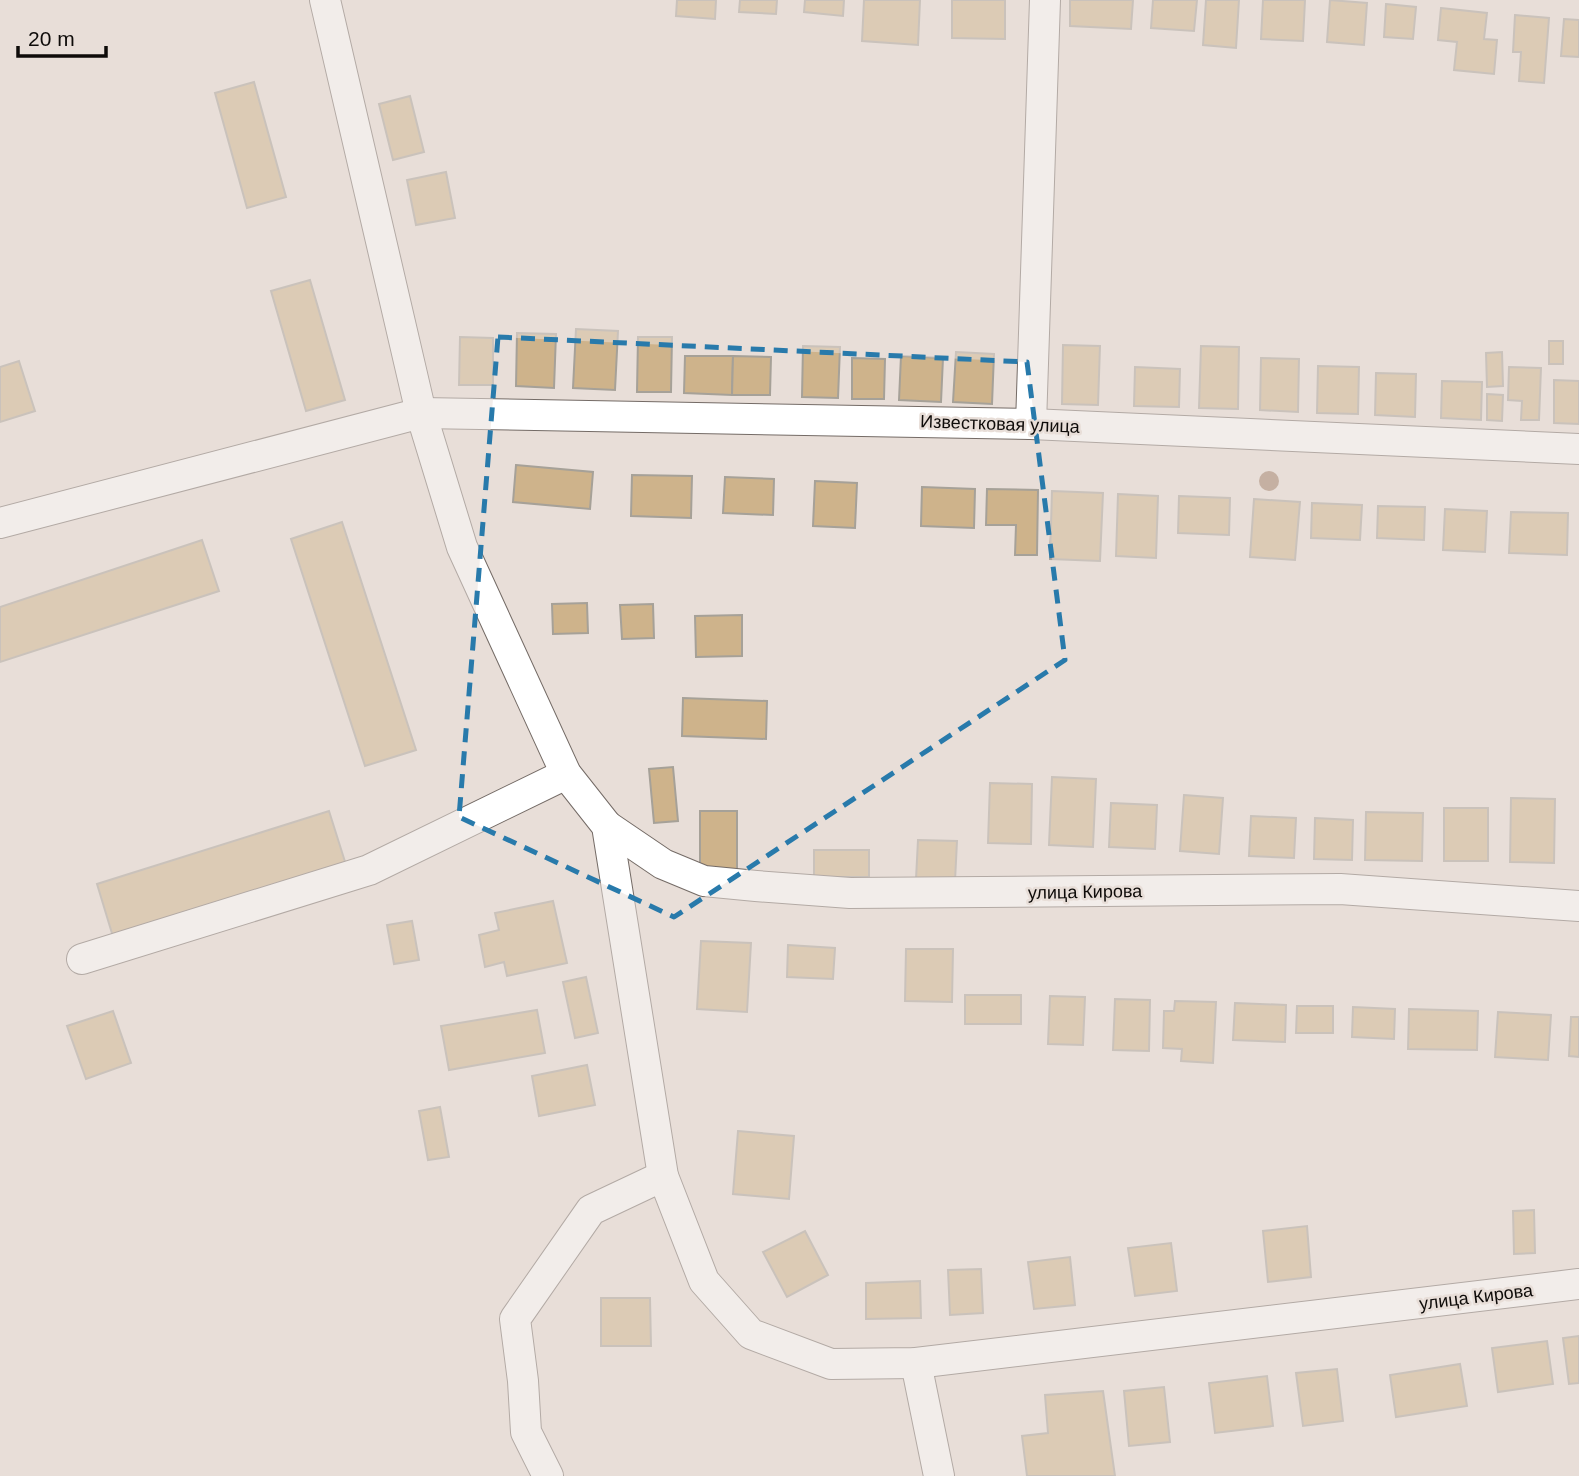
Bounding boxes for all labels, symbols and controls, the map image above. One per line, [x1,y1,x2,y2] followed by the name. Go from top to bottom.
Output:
[18,14,105,58] scale bar
[28,27,75,50] text: 20 m
[920,411,1081,437] street label: Известковая улица
[1028,881,1143,903] street label: улица Кирова
[1418,1280,1535,1314] street label: улица Кирова

